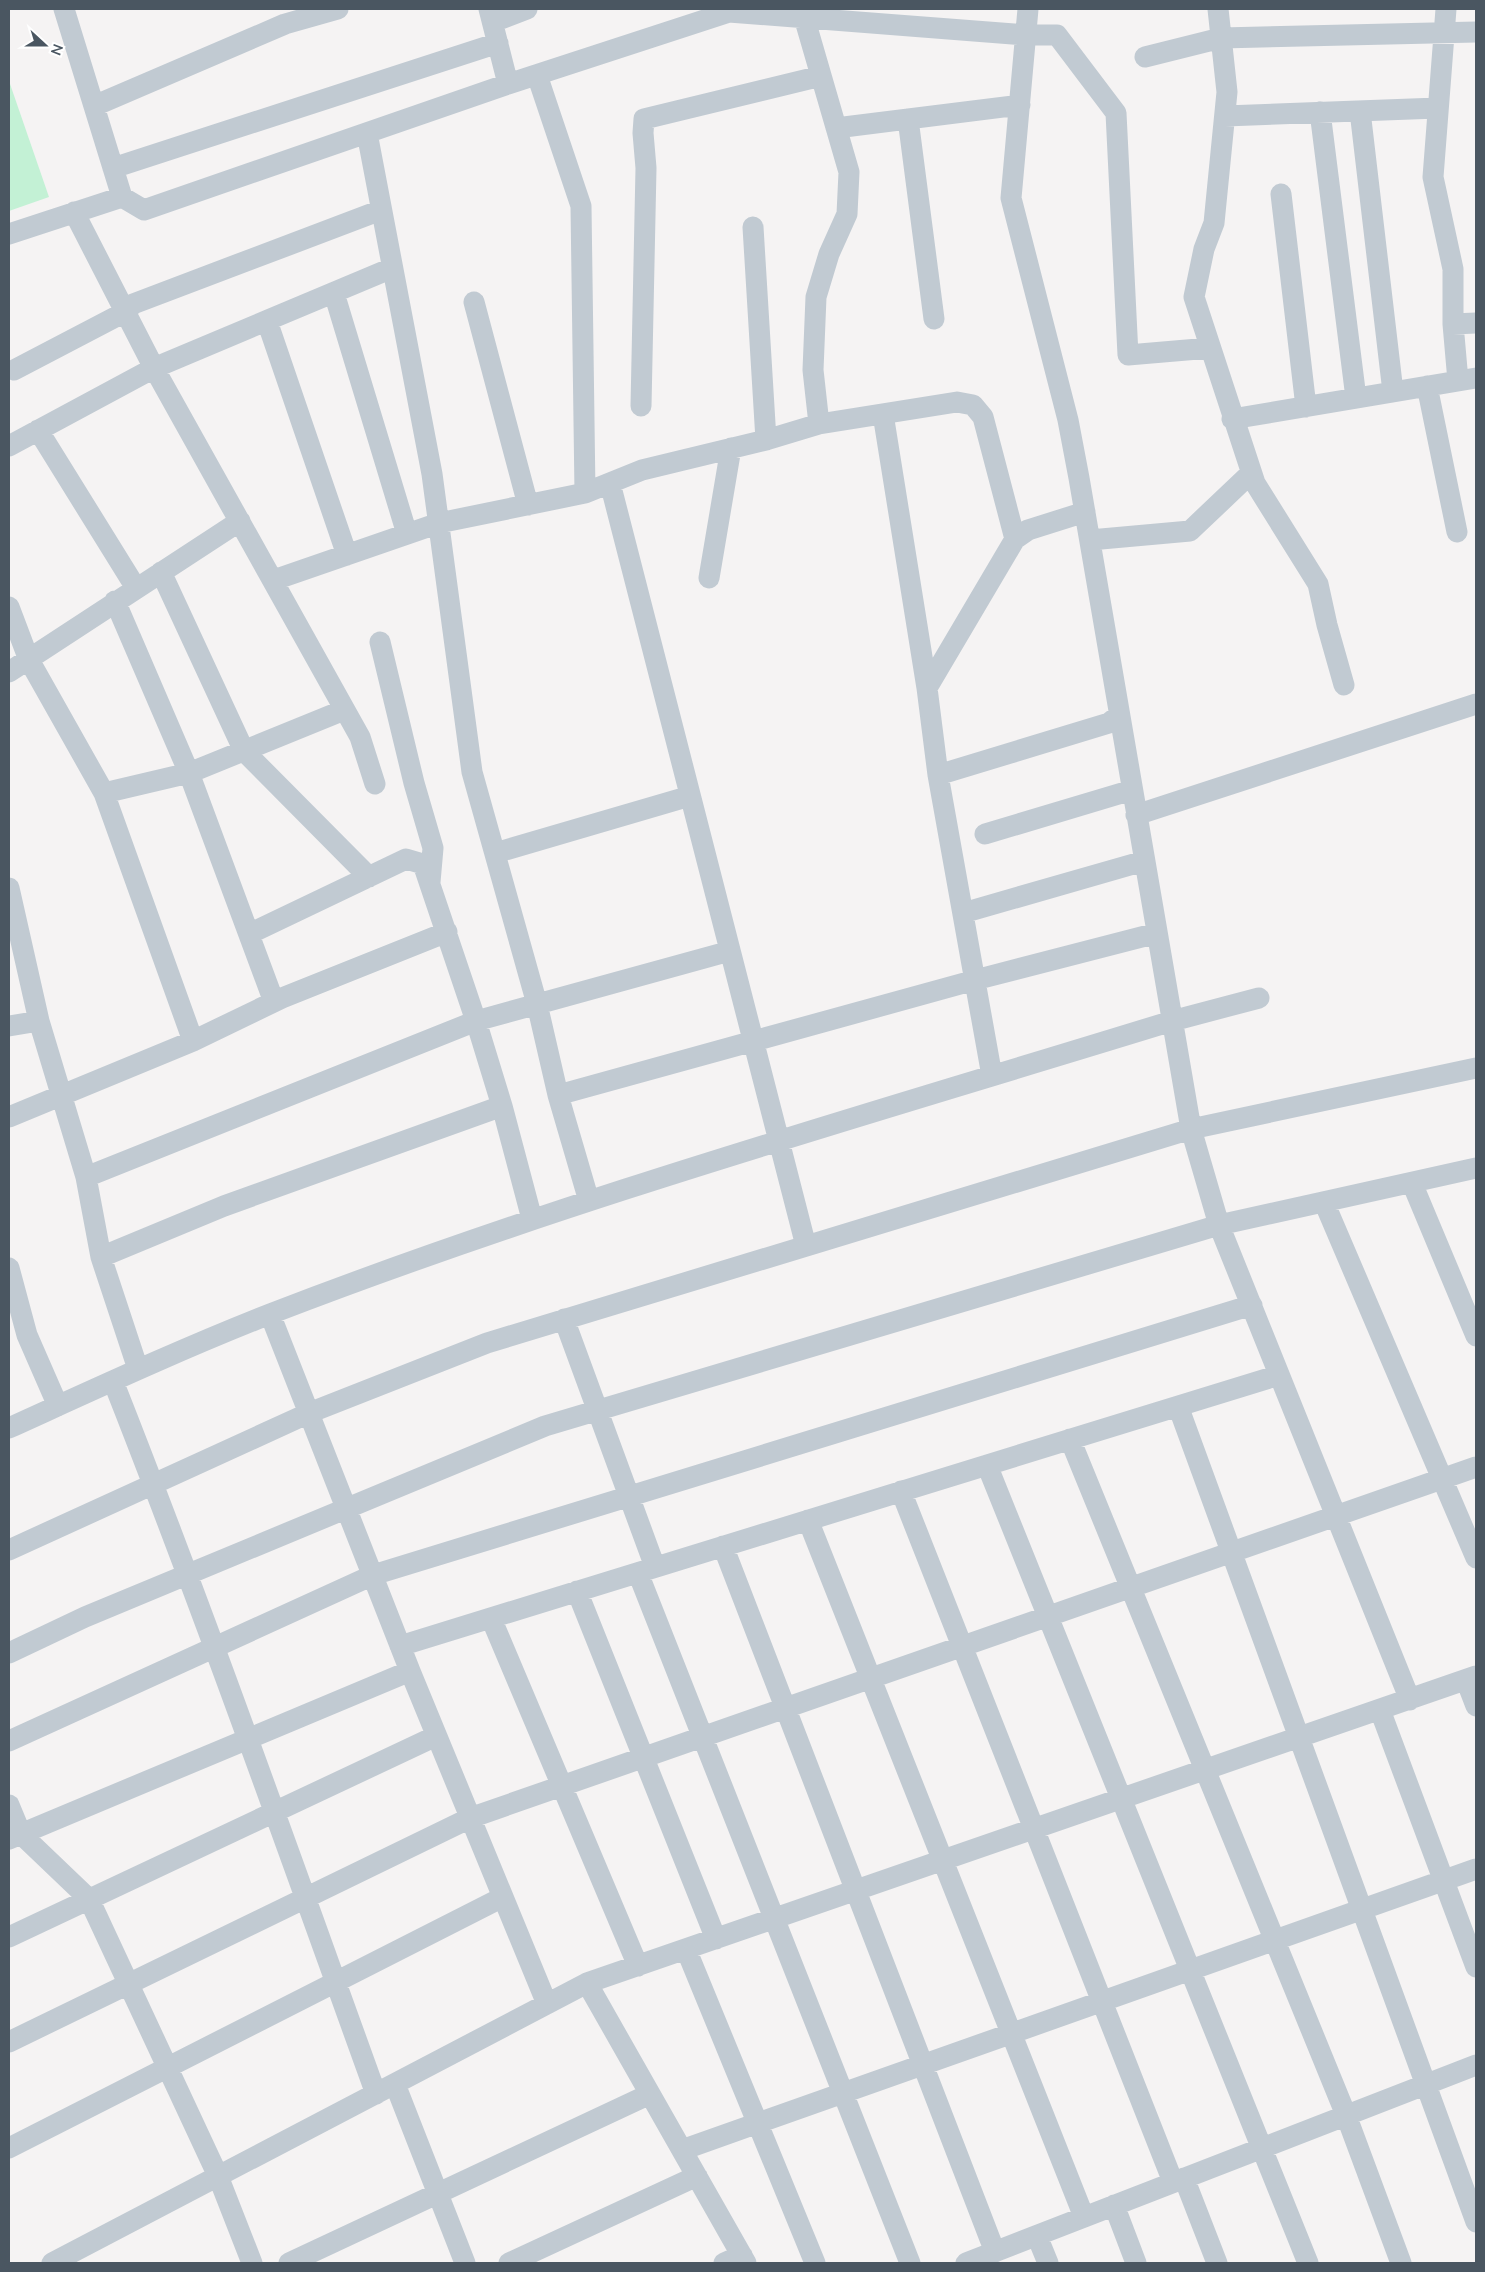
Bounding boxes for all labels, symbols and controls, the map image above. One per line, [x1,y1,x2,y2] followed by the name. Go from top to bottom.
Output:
[20,20,70,70] north arrow
[47,41,67,58] text: N

